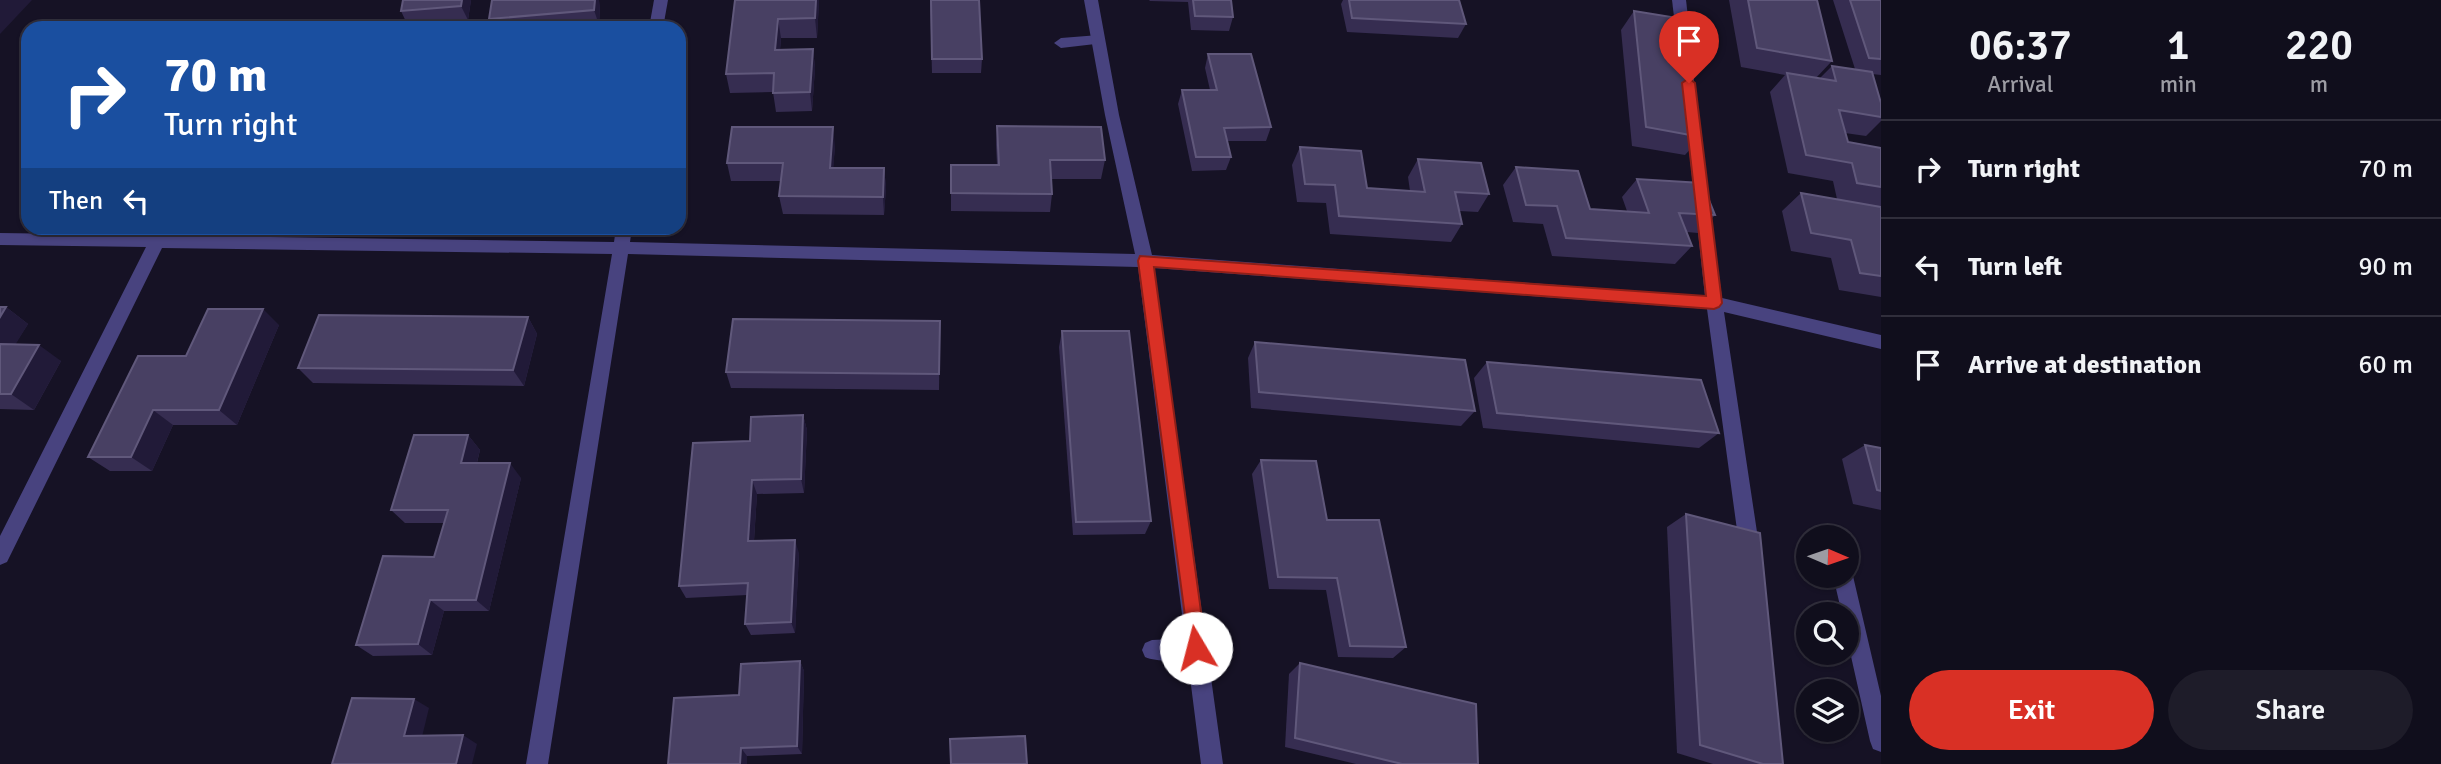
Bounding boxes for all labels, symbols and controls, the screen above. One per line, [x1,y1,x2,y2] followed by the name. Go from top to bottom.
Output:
[1659,11,1719,83] pin
[1969,20,2072,71] text: 06:37
[2167,20,2190,71] text: 1
[2285,20,2353,71] text: 220
[1670,22,1708,60] icon: arrive
[164,45,267,105] text: 70 m
[49,49,140,140] icon: right
[1987,70,2053,99] text: Arrival
[2160,70,2197,99] text: min
[2310,70,2328,99] text: m
[164,105,297,144] text: Turn right
[1909,150,1947,188] icon: right
[1968,153,2080,185] text: Turn right
[2358,153,2413,185] text: 70 m
[117,182,155,220] icon: left
[49,185,103,217] text: Then
[1909,248,1947,286] icon: left
[1968,251,2062,283] text: Turn left
[2358,251,2413,283] text: 90 m
[1909,346,1947,384] icon: arrive
[1968,349,2201,381] text: Arrive at destination
[2358,349,2413,381] text: 60 m
[1796,525,1858,588] north arrow
[1796,525,1859,742] map controls
[1796,602,1859,665] button: search
[1159,611,1233,685] position arrow
[1909,670,2154,750] button: Exit
[2168,670,2413,750] button: Share
[1796,679,1859,742] button: layers

